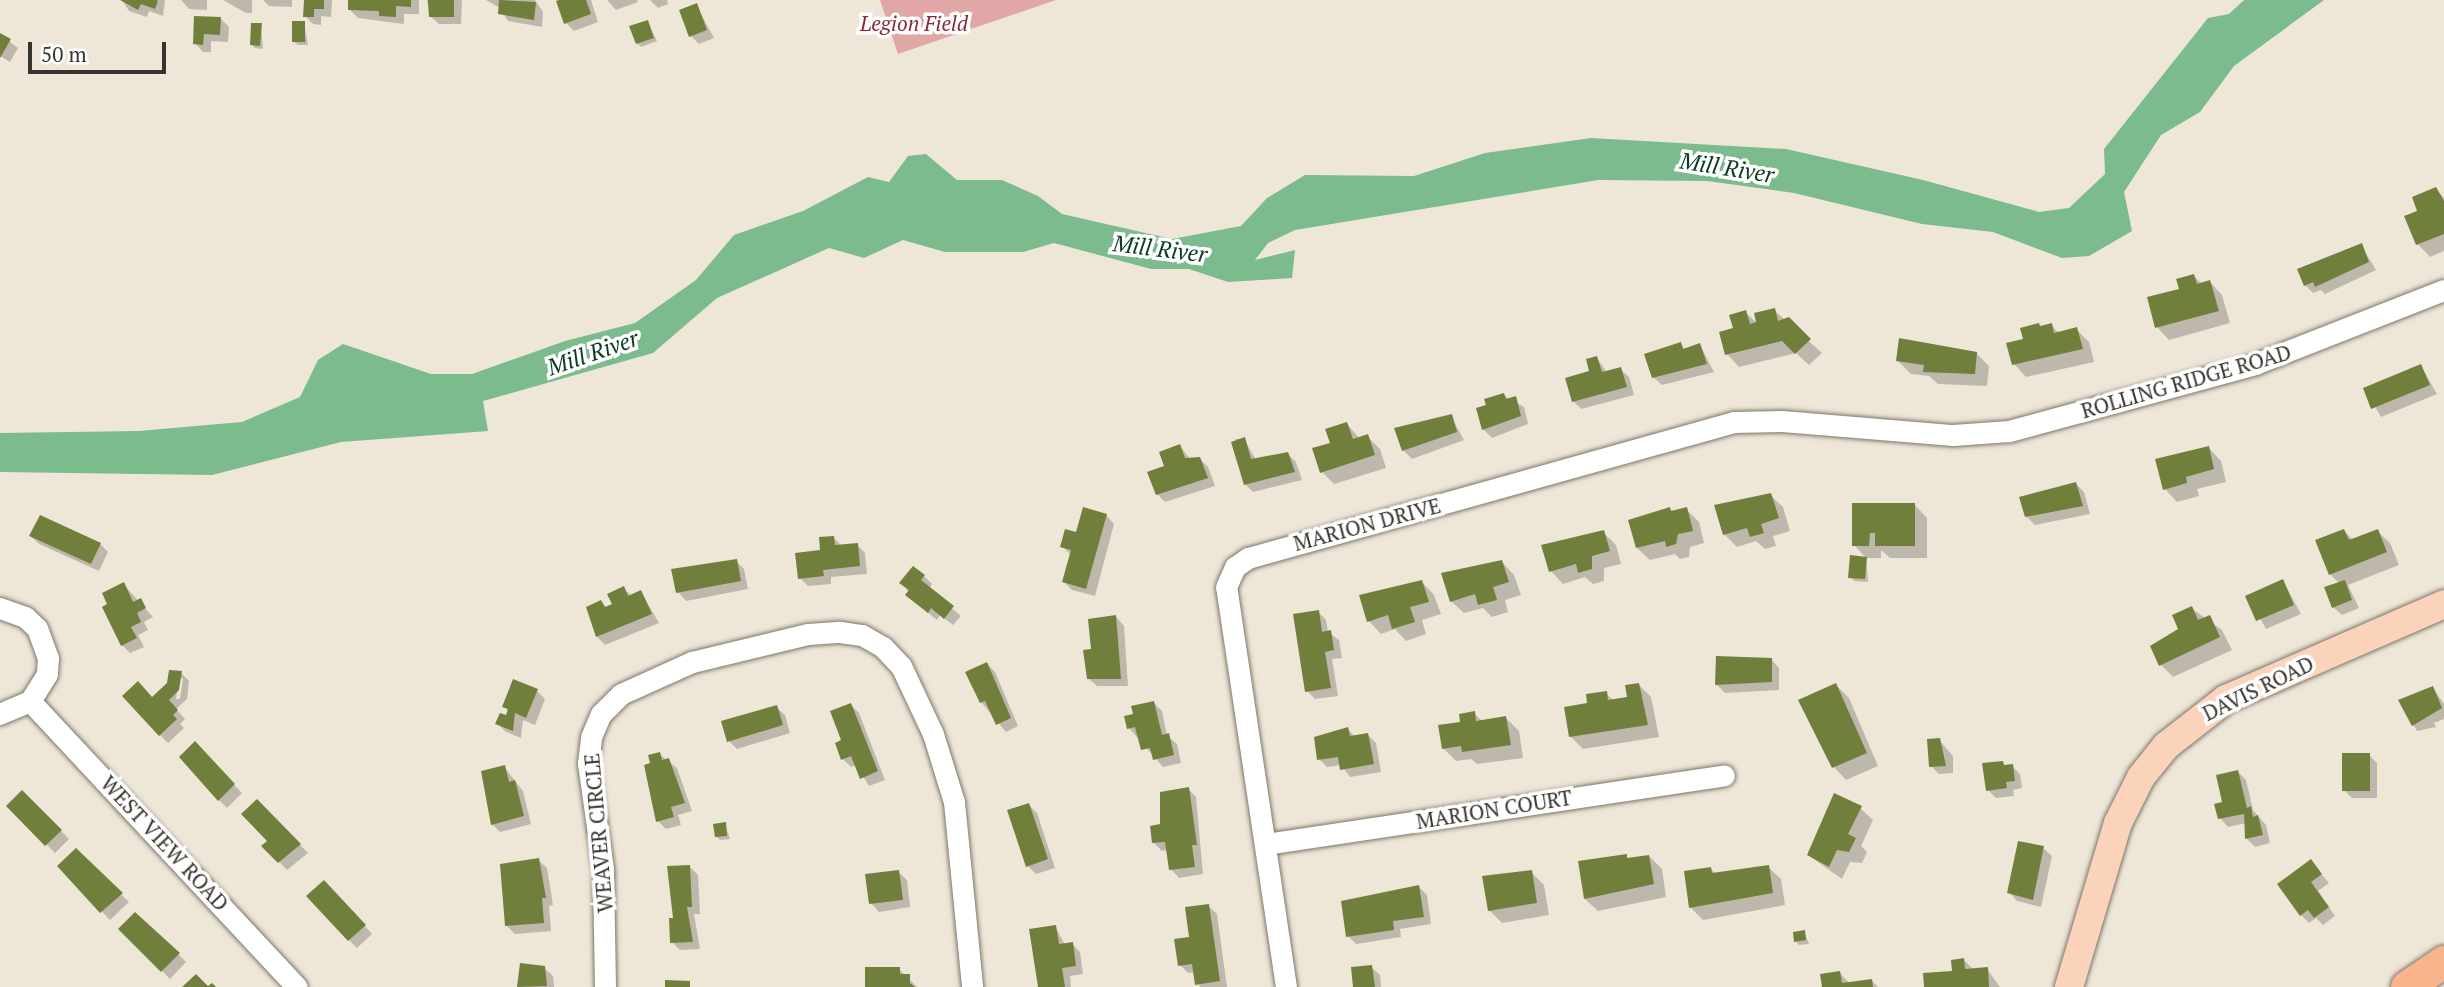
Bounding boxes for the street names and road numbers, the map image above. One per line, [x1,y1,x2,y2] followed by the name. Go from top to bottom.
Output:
[2078,339,2294,423] street label: ROLLING RIDGE ROAD
[1291,492,1443,556] street label: MARION DRIVE
[2198,650,2318,726] street label: DAVIS ROAD
[578,752,618,914] street label: WEAVER CIRCLE
[96,770,234,916] street label: WEST VIEW ROAD
[1414,784,1574,834] street label: MARION COURT

